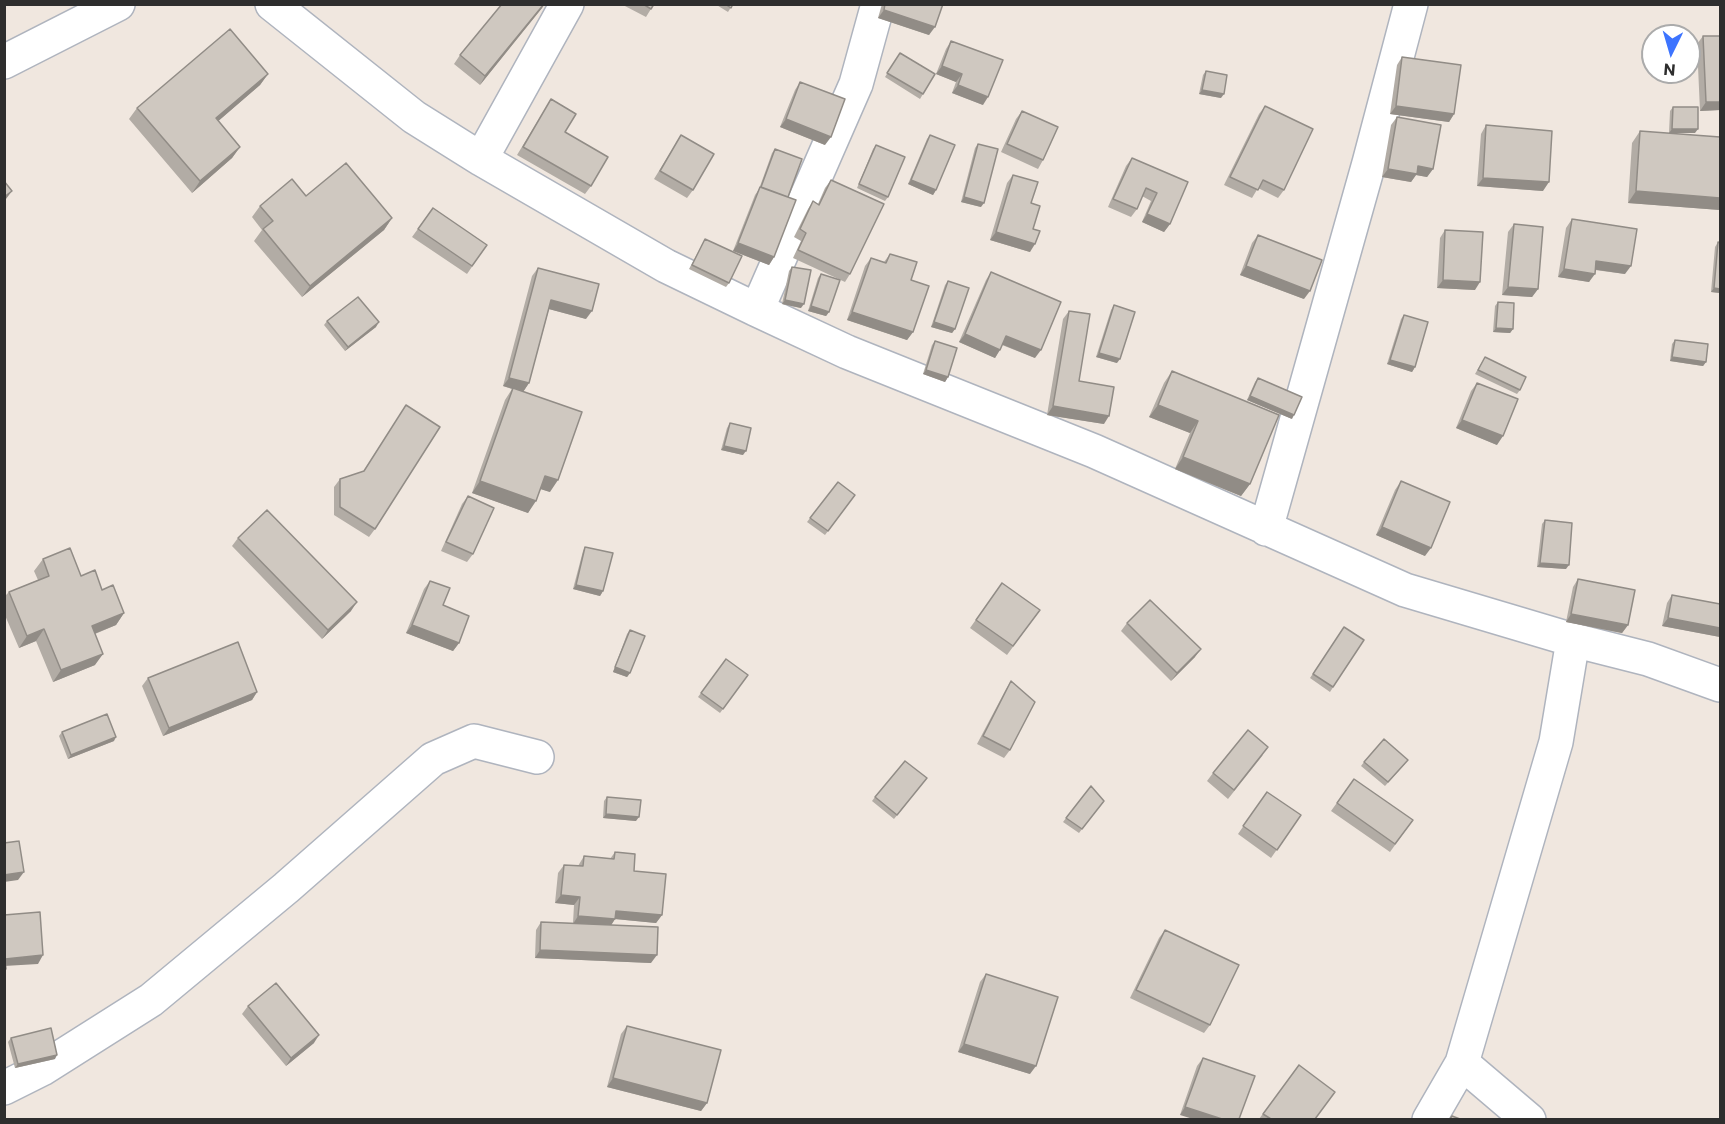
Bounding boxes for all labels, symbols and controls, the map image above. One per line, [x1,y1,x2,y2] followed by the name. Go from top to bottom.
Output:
[1641,24,1701,84] north arrow
[1663,60,1676,80] text: N

